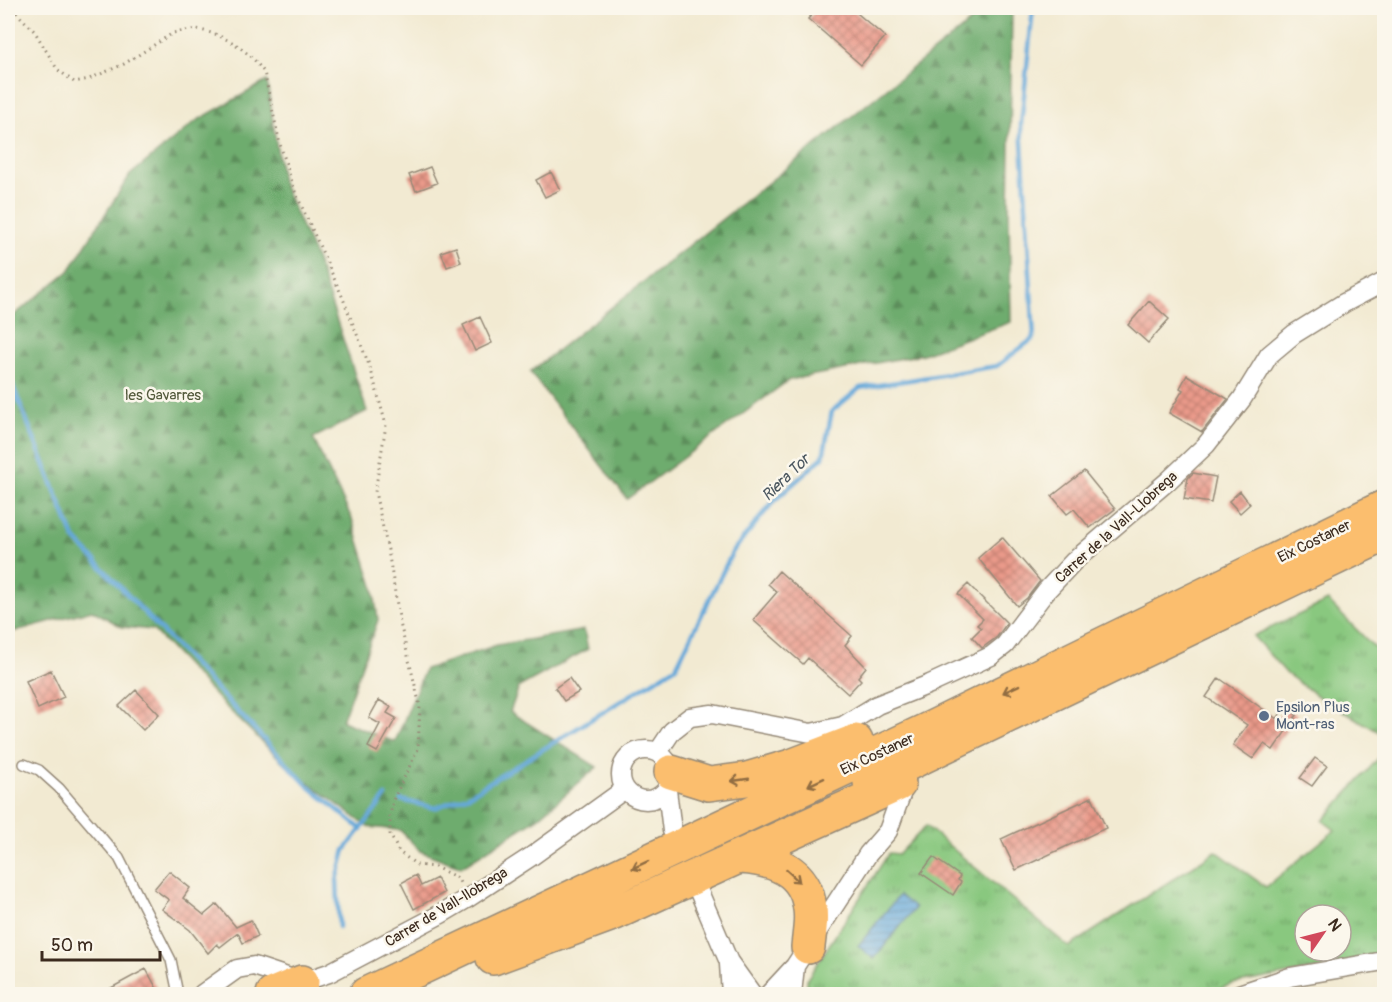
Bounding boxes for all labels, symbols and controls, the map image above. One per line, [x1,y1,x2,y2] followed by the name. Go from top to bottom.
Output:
[125,386,201,405] park label: les Gavarres
[757,448,816,505] water label: Riera Tor
[1051,467,1182,587] street label: Carrer de la Vall-Llobrega
[1275,515,1354,567] street label: Eix Costaner
[1003,684,1021,695] one-way arrow
[1276,698,1350,734] place label: Epsilon Plus Mont-ras
[1257,709,1271,723] marker: Epsilon Plus Mont-ras
[837,729,918,780] street label: Eix Costaner
[730,774,750,785] one-way arrow
[808,777,826,789] one-way arrow
[631,860,649,872] one-way arrow
[381,863,511,952] street label: Carrer de Vall-llobrega
[785,869,801,882] one-way arrow
[1293,903,1353,963] north arrow
[1323,915,1346,935] text: N
[42,924,160,962] scale bar
[51,934,93,957] text: 50 m

